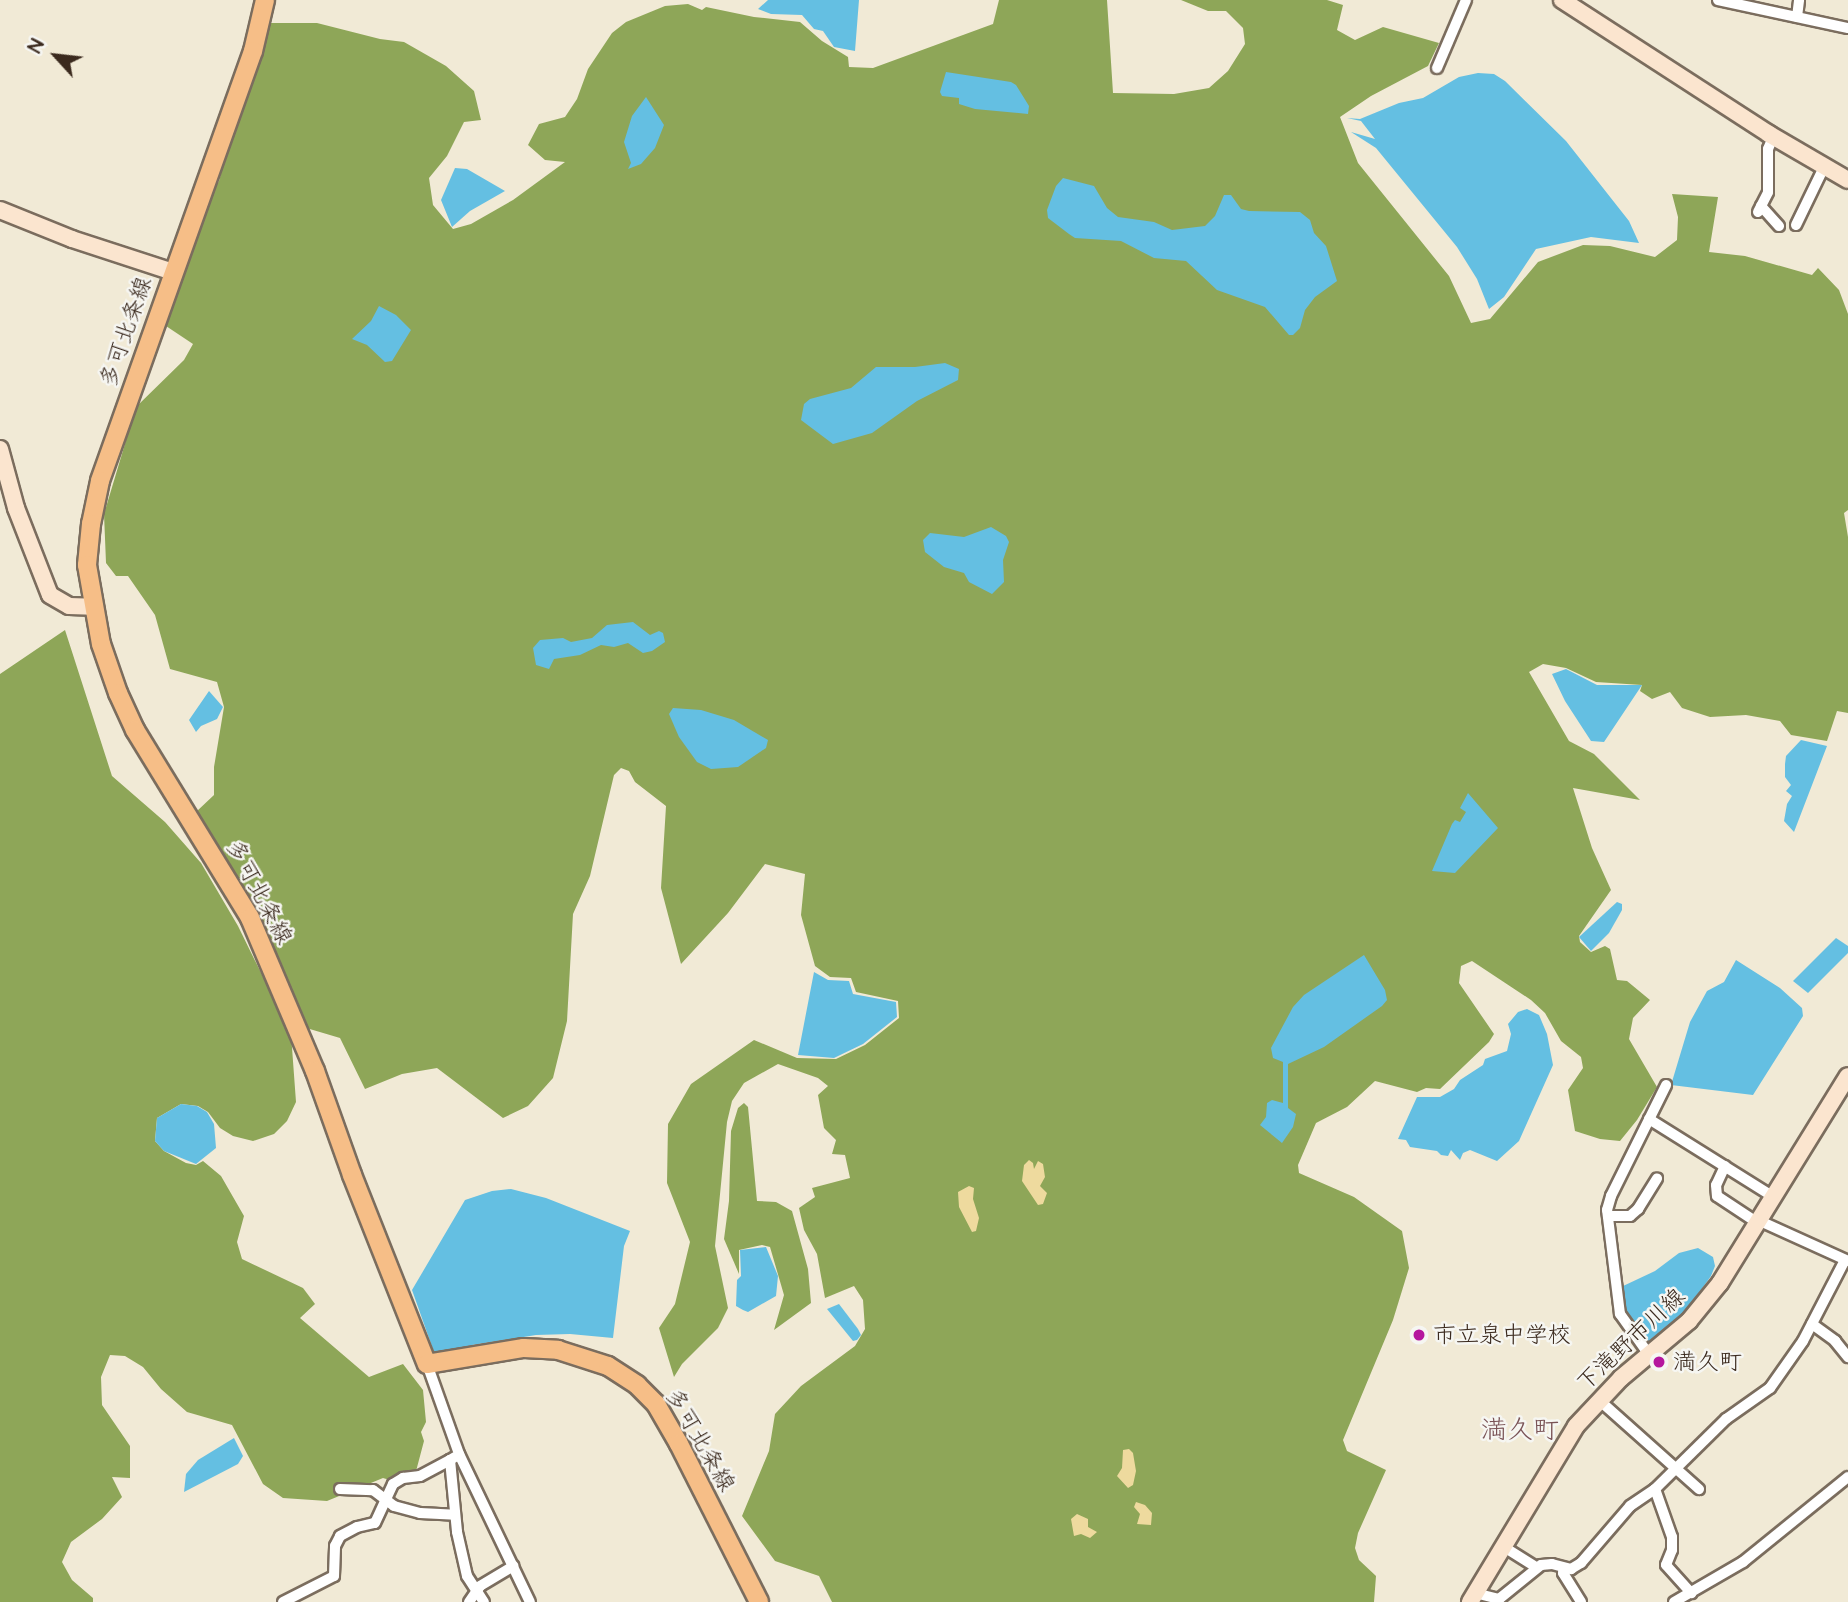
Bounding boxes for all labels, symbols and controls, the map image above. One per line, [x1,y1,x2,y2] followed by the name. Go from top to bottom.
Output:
[21,21,91,91] north arrow
[22,35,52,58] text: N
[94,273,158,391] street label: 多可北条線
[220,835,298,949] street label: 多可北条線
[1571,1283,1691,1397] street label: 下滝野市川線
[1433,1321,1571,1349] place label: 市立泉中学校
[1411,1327,1427,1343] marker: 市立泉中学校
[1673,1348,1742,1376] place label: 満久町
[1651,1354,1667,1370] marker: 満久町
[659,1383,741,1497] street label: 多可北条線
[1481,1415,1559,1447] district label: 満久町

